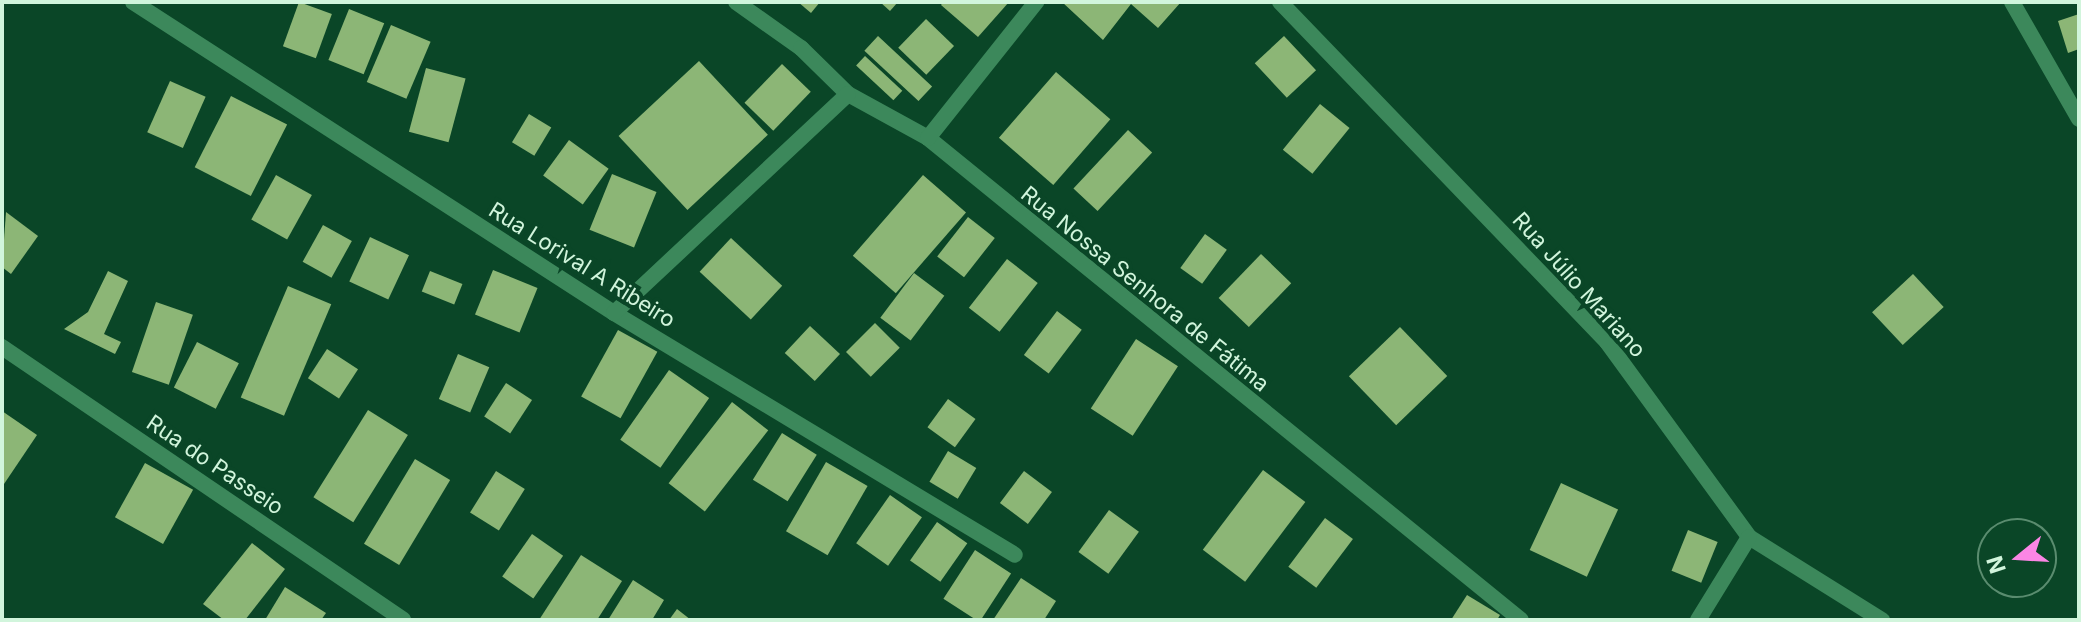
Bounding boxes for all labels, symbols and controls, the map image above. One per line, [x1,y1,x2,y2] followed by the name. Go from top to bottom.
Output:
[1016,181,1274,397] street label: Rua Nossa Senhora de Fátima
[484,197,680,333] street label: Rua Lorival A Ribeiro
[1507,207,1651,363] street label: Rua Júlio Mariano
[141,409,289,521] street label: Rua do Passeio
[1977,518,2057,598] north arrow
[1981,553,2011,577] text: N

